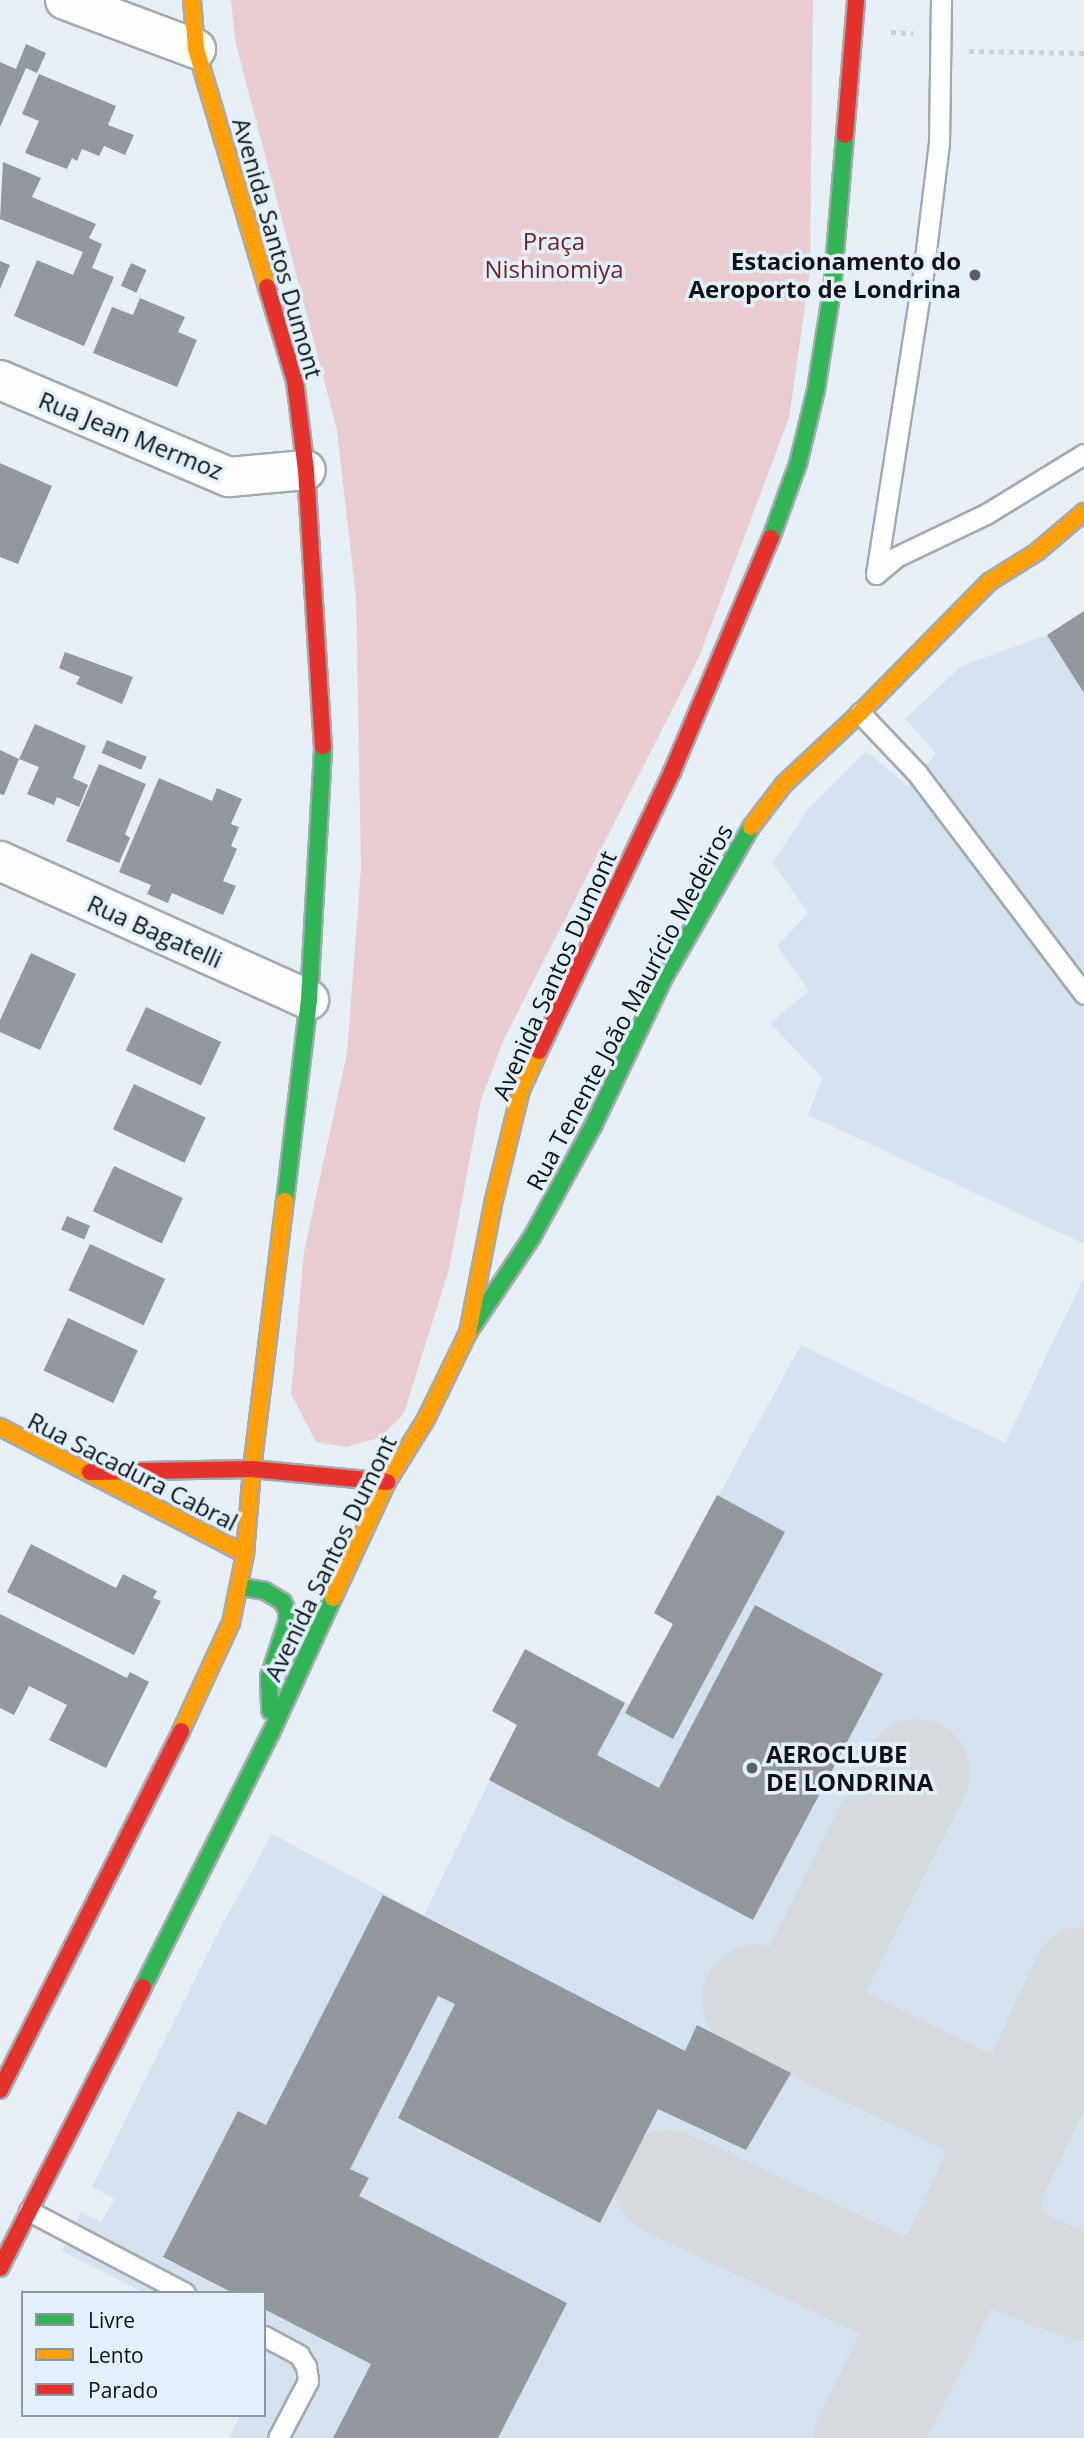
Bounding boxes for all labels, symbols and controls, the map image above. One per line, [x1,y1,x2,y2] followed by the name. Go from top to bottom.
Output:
[227,114,329,382] street label: Avenida Santos Dumont
[484,227,624,283] park label: Praça Nishinomiya
[689,247,961,303] place label: Estacionamento do Aeroporto de Londrina
[967,267,983,283] marker: Estacionamento do Aeroporto de Londrina
[35,385,227,485] street label: Rua Jean Mermoz
[520,819,738,1195] street label: Rua Tenente João Maurício Medeiros
[486,846,622,1104] street label: Avenida Santos Dumont
[83,888,227,974] street label: Rua Bagatelli
[23,1406,243,1536] street label: Rua Sacadura Cabral
[258,1431,402,1685] street label: Avenida Santos Dumont
[766,1740,933,1796] place label: AEROCLUBE DE LONDRINA
[744,1760,760,1776] marker: AEROCLUBE DE LONDRINA
[21,2291,266,2417] legend
[88,2306,135,2334] text: Livre
[88,2341,144,2369] text: Lento
[88,2376,158,2404] text: Parado

